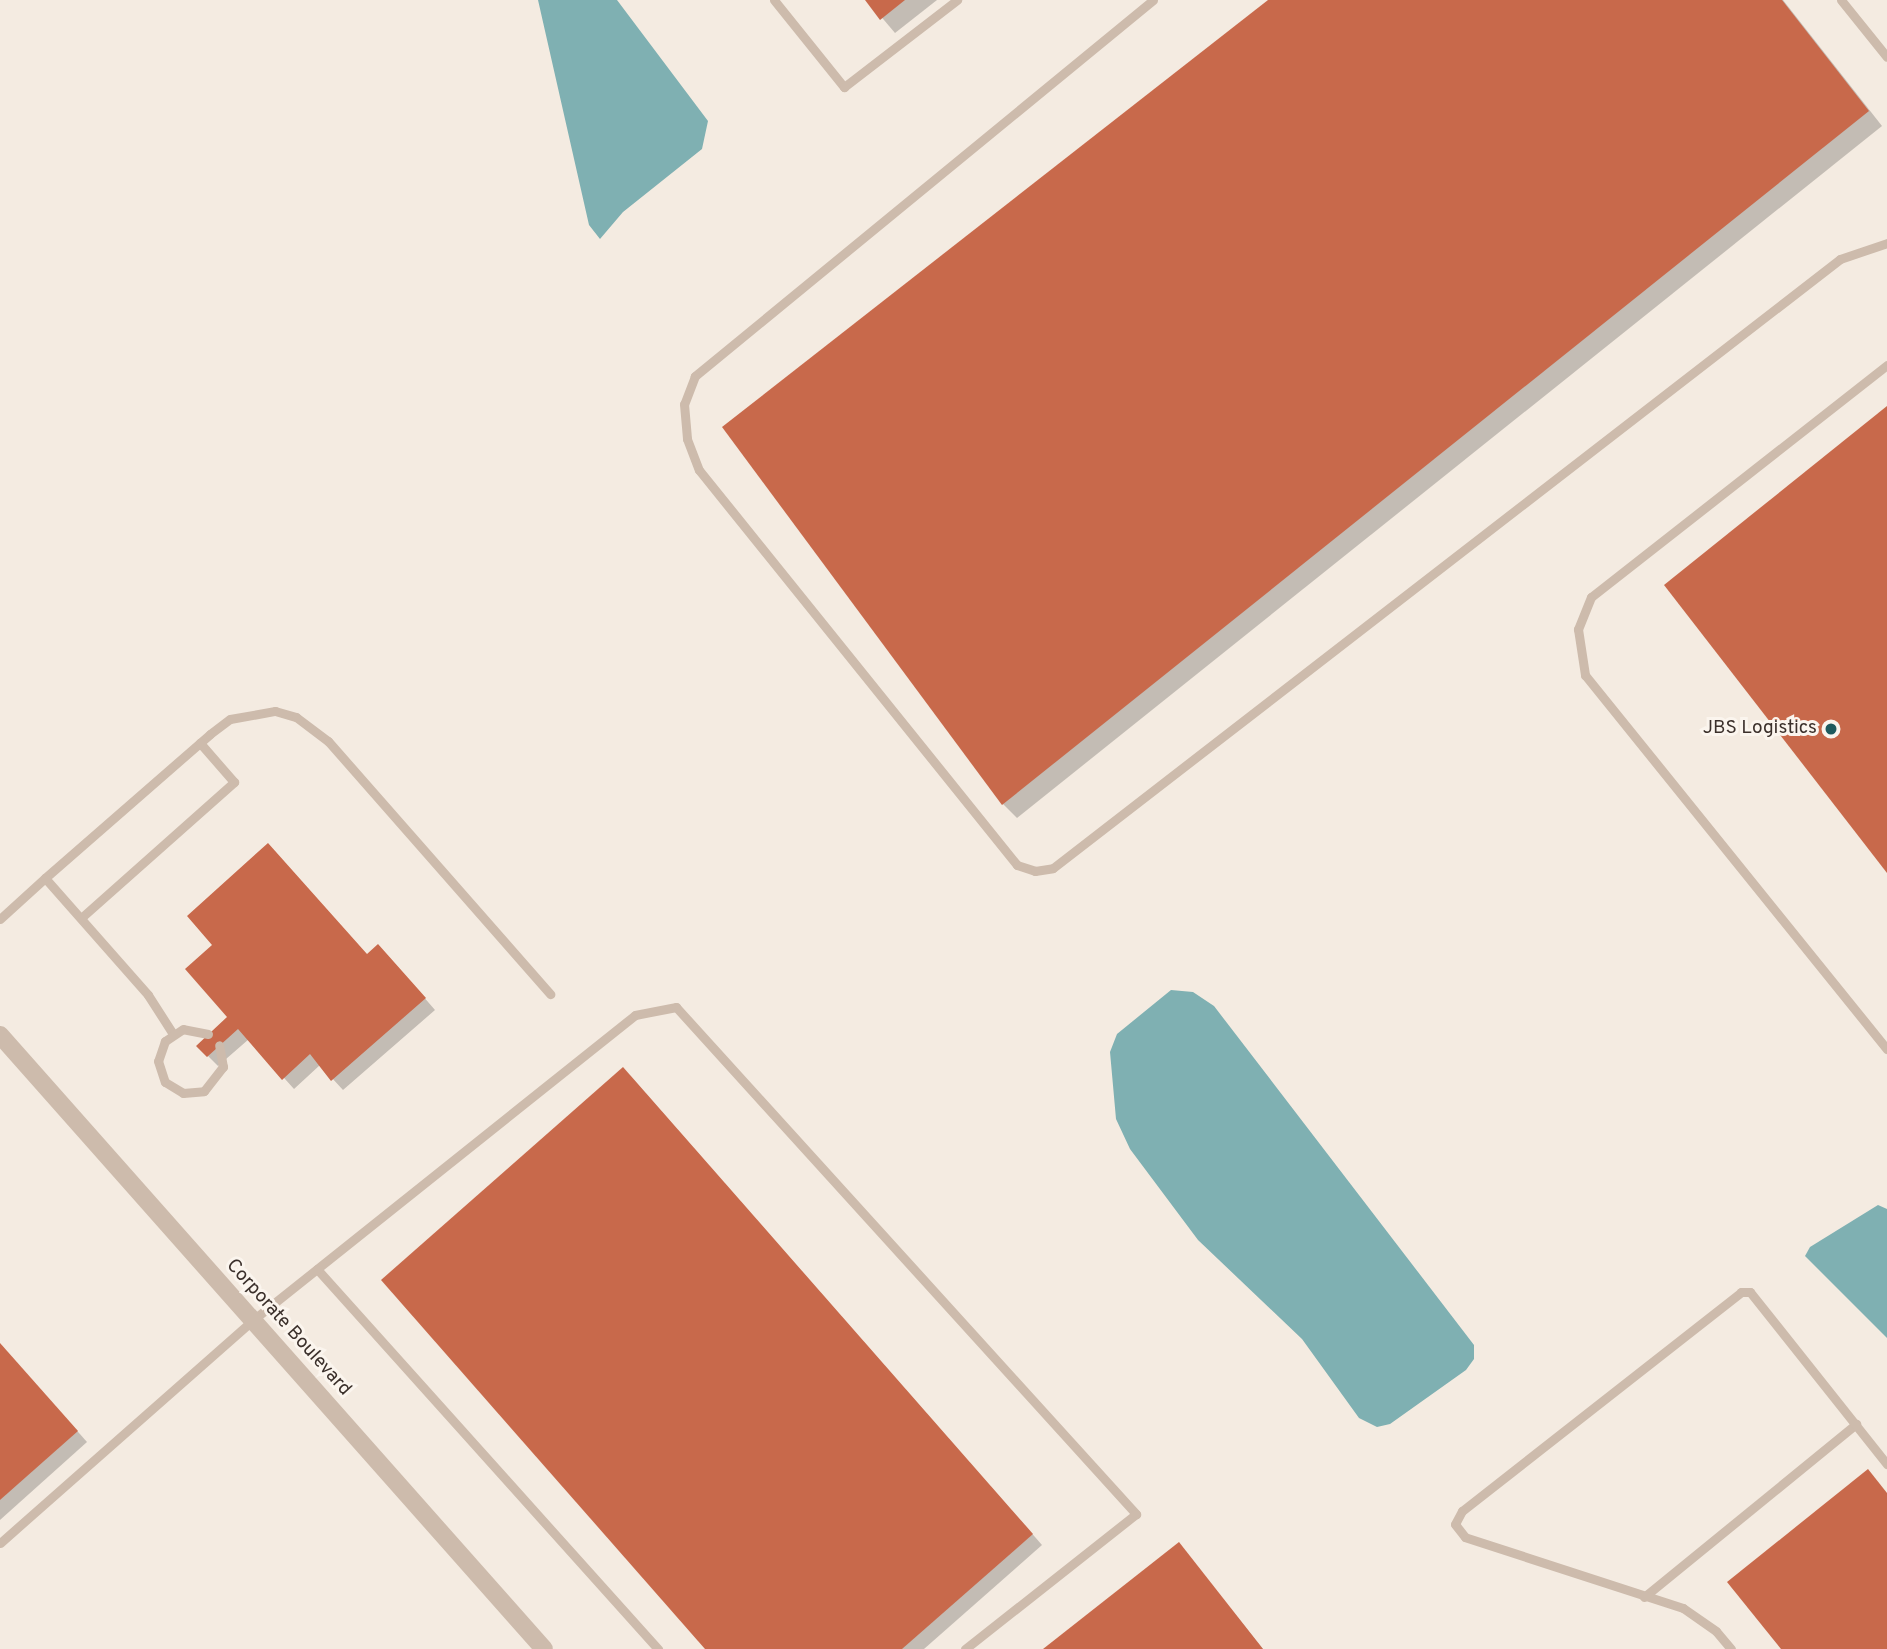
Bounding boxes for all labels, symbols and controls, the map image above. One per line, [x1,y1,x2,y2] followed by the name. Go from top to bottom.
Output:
[1703,718,1817,740] place label: JBS Logistics
[1823,721,1839,737] marker: JBS Logistics
[221,1255,355,1401] street label: Corporate Boulevard

